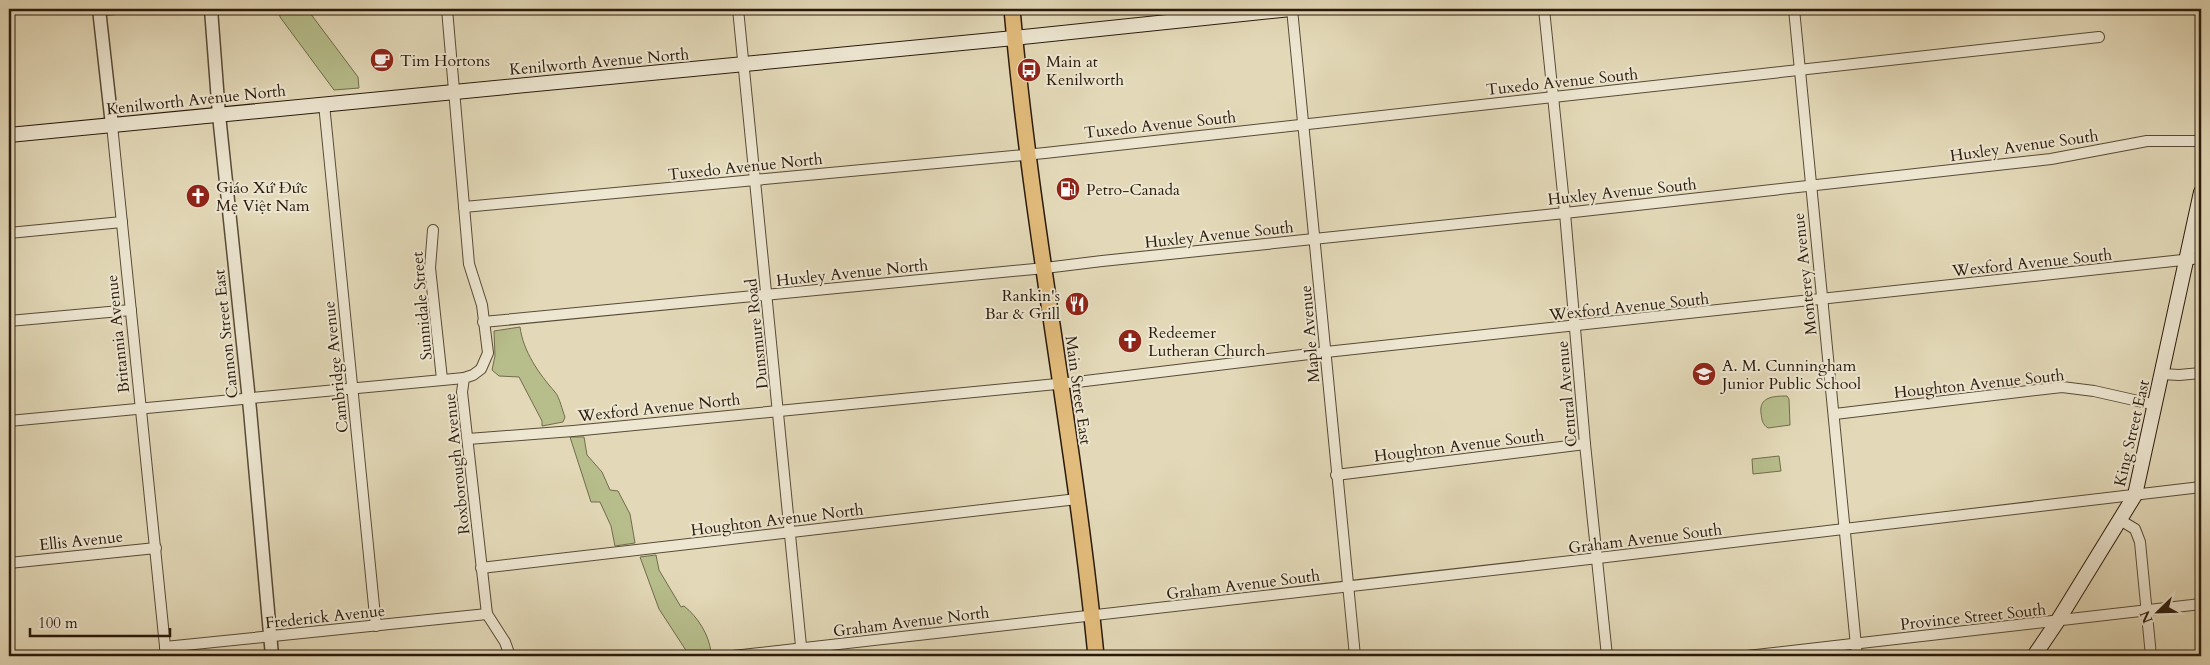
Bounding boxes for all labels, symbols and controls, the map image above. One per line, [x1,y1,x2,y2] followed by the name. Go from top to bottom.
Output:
[508,43,690,81] street label: Kenilworth Avenue North
[369,47,395,73] cafe icon: Tim Hortons
[400,50,490,72] place label: Tim Hortons
[1046,51,1124,91] place label: Main at Kenilworth
[1016,57,1042,83] bus stop icon: Main at Kenilworth
[1485,63,1639,101] street label: Tuxedo Avenue South
[105,80,287,120] street label: Kenilworth Avenue North
[1083,106,1237,144] street label: Tuxedo Avenue South
[1949,125,2100,167] street label: Huxley Avenue South
[667,148,824,186] street label: Tuxedo Avenue North
[1547,173,1698,211] street label: Huxley Avenue South
[1055,176,1081,202] fuel station icon: Petro-Canada
[216,177,310,217] place label: Giáo Xứ Đức Mẹ Việt Nam
[1086,179,1180,201] place label: Petro-Canada
[185,183,211,209] church icon: Giáo Xứ Đức Mẹ Việt Nam
[1788,212,1822,336] street label: Monterey Avenue
[1144,216,1295,254] street label: Huxley Avenue South
[1950,244,2113,282] street label: Wexford Avenue South
[406,251,438,361] street label: Sunnidale Street
[775,254,929,292] street label: Huxley Avenue North
[208,268,244,399] street label: Cannon Street East
[101,274,135,394] street label: Britannia Avenue
[740,277,774,390] street label: Dunsmure Road
[1295,284,1325,384] street label: Maple Avenue
[985,285,1060,325] place label: Rankin's Bar & Grill
[1547,288,1710,326] street label: Wexford Avenue South
[1064,291,1090,317] restaurant icon: Rankin's Bar & Grill
[318,300,354,434] street label: Cambridge Avenue
[1148,322,1266,362] place label: Redeemer Lutheran Church
[1117,328,1143,354] church icon: Redeemer Lutheran Church
[1059,334,1097,446] street label: Main Street East
[1551,340,1583,448] street label: Central Avenue
[1720,355,1861,395] place label: A. M. Cunningham Junior Public School
[1691,361,1717,387] school or university icon: A. M. Cunningham Junior Public School
[1893,364,2066,404] street label: Houghton Avenue South
[2109,378,2155,489] street label: King Street East
[576,389,742,428] street label: Wexford Avenue North
[439,392,475,536] street label: Roxborough Avenue
[1373,425,1546,467] street label: Houghton Avenue South
[690,498,865,542] street label: Houghton Avenue North
[1567,519,1723,559] street label: Graham Avenue South
[38,526,124,556] street label: Ellis Avenue
[1165,565,1321,605] street label: Graham Avenue South
[2132,588,2182,638] north arrow
[1899,598,2047,636] street label: Province Street South
[264,600,386,634] street label: Frederick Avenue
[832,601,991,642] street label: Graham Avenue North
[30,605,170,637] scale bar
[2135,608,2158,626] text: N
[38,613,78,633] text: 100 m

